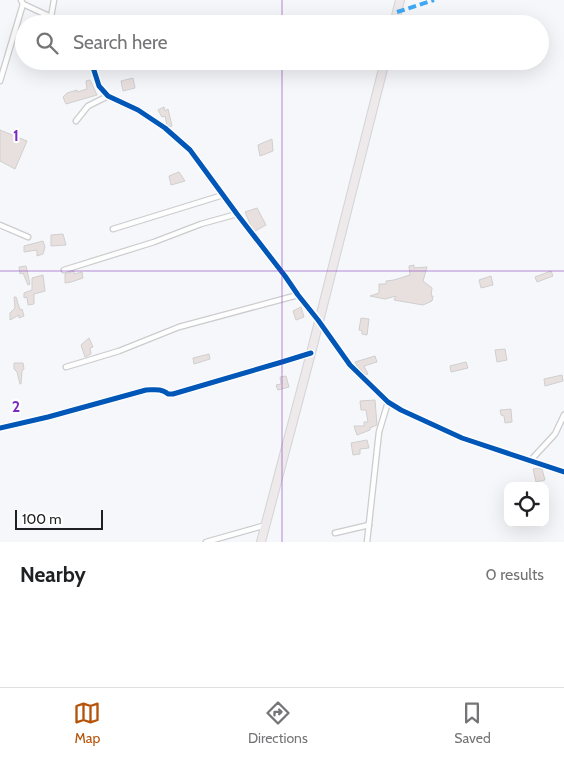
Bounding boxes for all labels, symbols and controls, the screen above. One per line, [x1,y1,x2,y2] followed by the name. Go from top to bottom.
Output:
[15,15,549,70] search box
[33,29,61,57] icon: search
[73,31,167,54] text: Search here
[13,126,19,145] text: 1
[12,397,20,416] text: 2
[504,482,549,527] map controls
[504,482,549,527] button: locate
[15,507,102,530] scale bar
[22,510,62,528] text: 100 m
[20,562,86,587] text: Nearby
[485,565,544,584] text: 0 results
[73,699,101,747] tab: Map
[248,699,308,747] tab: Directions
[454,699,491,747] tab: Saved

